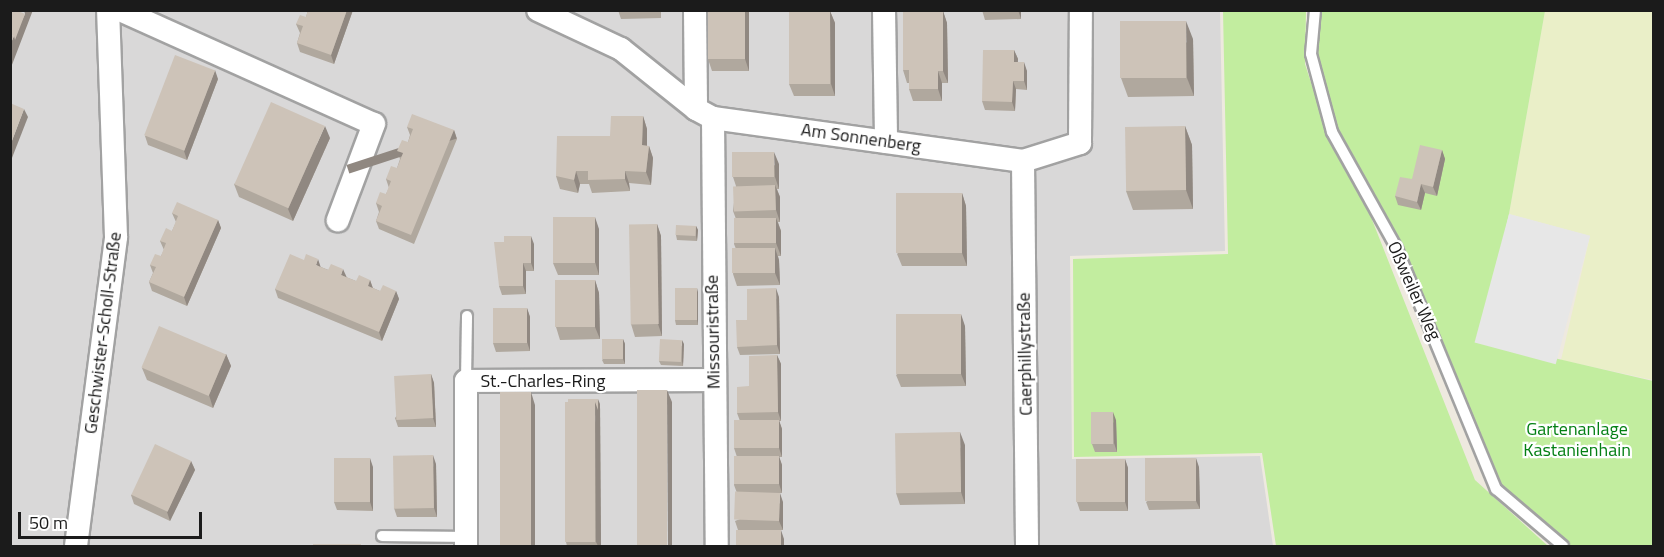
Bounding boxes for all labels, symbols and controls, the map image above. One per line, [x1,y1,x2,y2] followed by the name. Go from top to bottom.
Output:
[800,119,922,157] street label: Am Sonnenberg
[80,231,126,435] street label: Geschwister-Scholl-Straße
[1383,238,1445,344] street label: Oßweiler Weg
[701,275,725,389] street label: Missouristraße
[1013,292,1037,416] street label: Caerphillystraße
[480,370,606,392] street label: St.-Charles-Ring
[1523,419,1631,462] park label: Gartenanlage Kastanienhain
[21,500,206,538] scale bar
[29,509,68,536] text: 50 m

